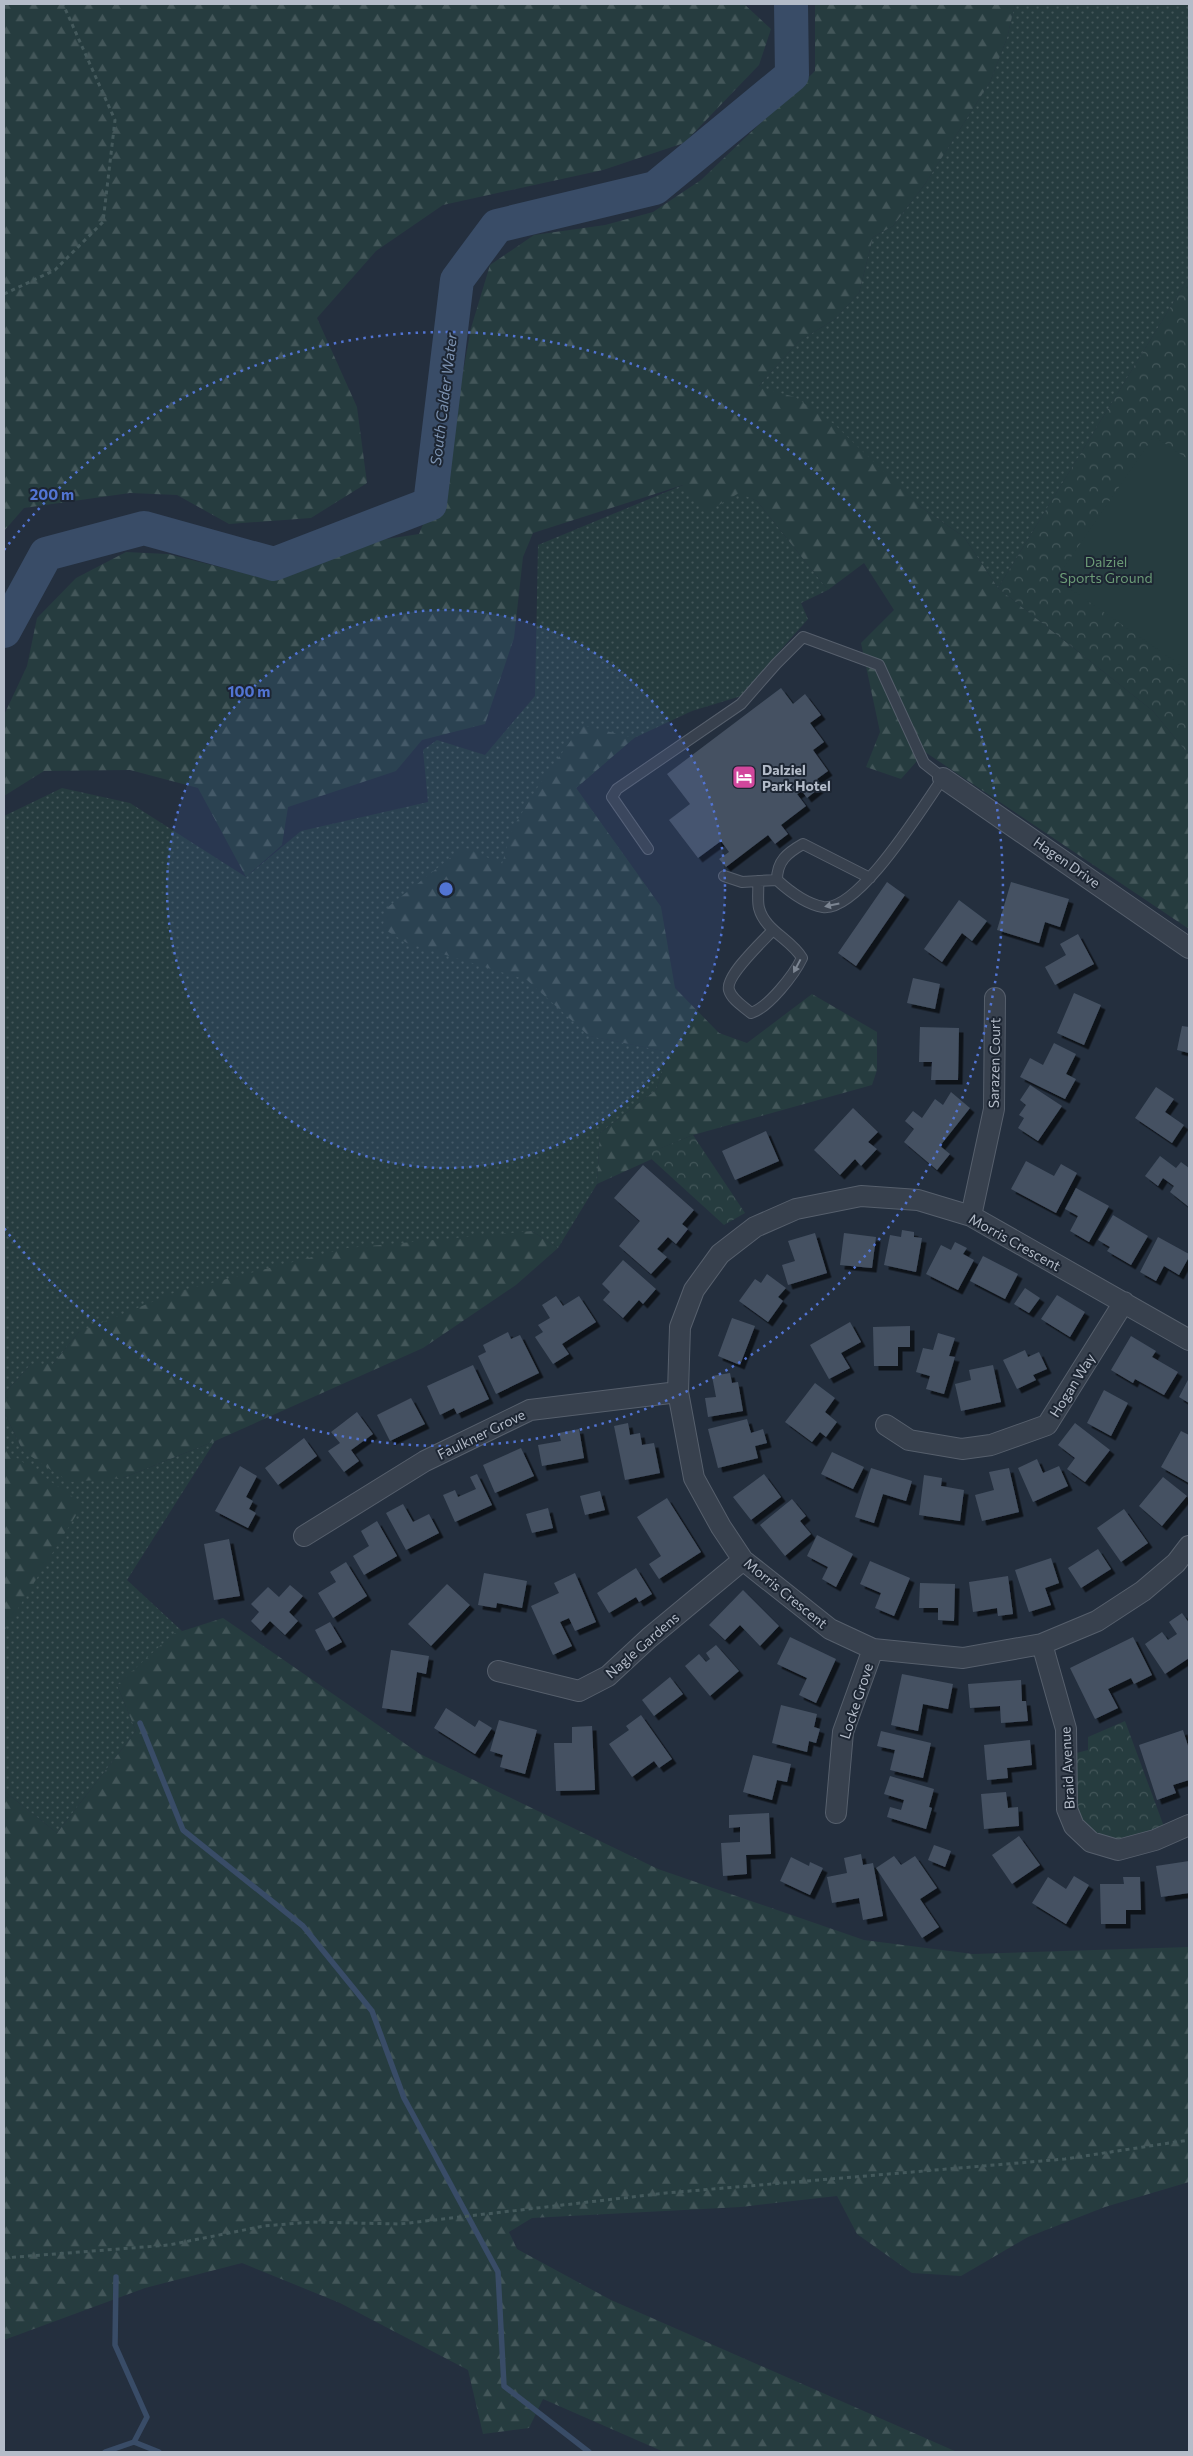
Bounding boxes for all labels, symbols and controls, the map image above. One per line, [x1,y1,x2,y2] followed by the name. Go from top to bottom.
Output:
[426,331,460,466] water label: South Calder Water
[30,485,74,503] text: 200 m
[1059,553,1153,586] park label: Dalziel Sports Ground
[228,682,270,700] text: 100 m
[762,761,831,794] place label: Dalziel Park Hotel
[731,764,757,790] hotel icon: Dalziel Park Hotel
[1031,833,1103,891] street label: Hagen Drive
[437,880,455,898] centre of rings
[824,901,839,909] one-way arrow
[793,958,801,973] one-way arrow
[985,1017,1003,1108] street label: Sarazen Court
[966,1210,1064,1274] street label: Morris Crescent
[1046,1350,1098,1420] street label: Hogan Way
[434,1405,528,1463] street label: Faulkner Grove
[741,1554,831,1632] street label: Morris Crescent
[602,1608,682,1682] street label: Nagle Gardens
[836,1661,876,1741] street label: Locke Grove
[1056,1726,1078,1810] street label: Braid Avenue

